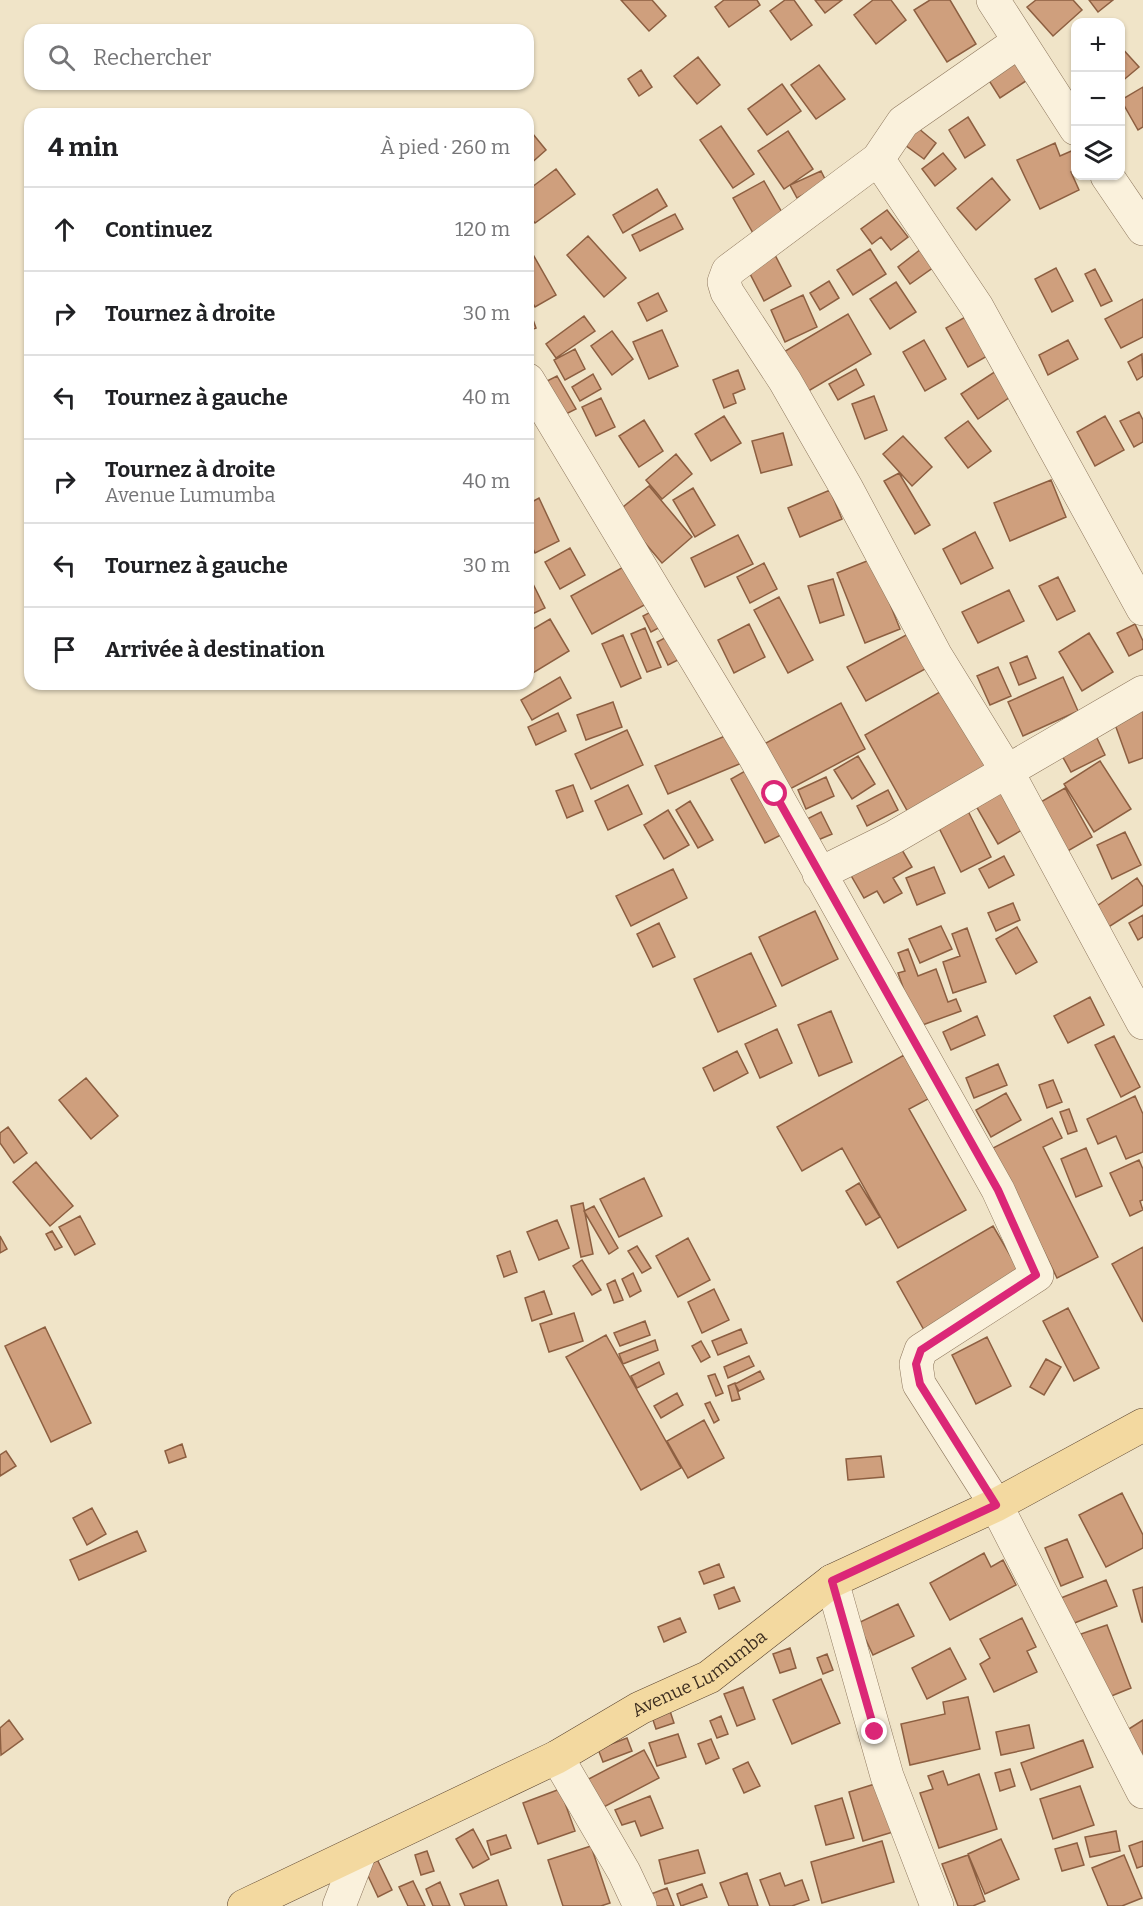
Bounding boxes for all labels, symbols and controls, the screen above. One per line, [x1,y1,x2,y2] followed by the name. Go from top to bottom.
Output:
[1071,18,1125,180] map controls
[1071,18,1125,72] button: +
[24,24,534,90] search box
[45,41,78,74] icon: search
[93,44,211,71] text: Rechercher
[1071,72,1125,126] button: −
[1071,126,1125,180] button: layers
[48,132,118,163] text: 4 min
[380,135,510,159] text: À pied · 260 m
[48,213,81,246] icon: ahead
[105,216,212,243] text: Continuez
[455,217,510,241] text: 120 m
[48,297,81,330] icon: right
[105,300,275,327] text: Tournez à droite
[463,301,510,325] text: 30 m
[48,381,81,414] icon: left
[105,384,288,411] text: Tournez à gauche
[462,385,510,409] text: 40 m
[105,456,275,483] text: Tournez à droite
[48,465,81,498] icon: right
[462,469,510,493] text: 40 m
[105,483,276,507] text: Avenue Lumumba
[48,549,81,582] icon: left
[105,552,288,579] text: Tournez à gauche
[463,553,510,577] text: 30 m
[48,633,81,666] icon: arrive
[105,636,325,663] text: Arrivée à destination
[761,780,787,806] route start
[628,1625,771,1721] street label: Avenue Lumumba
[861,1718,887,1744] route end

